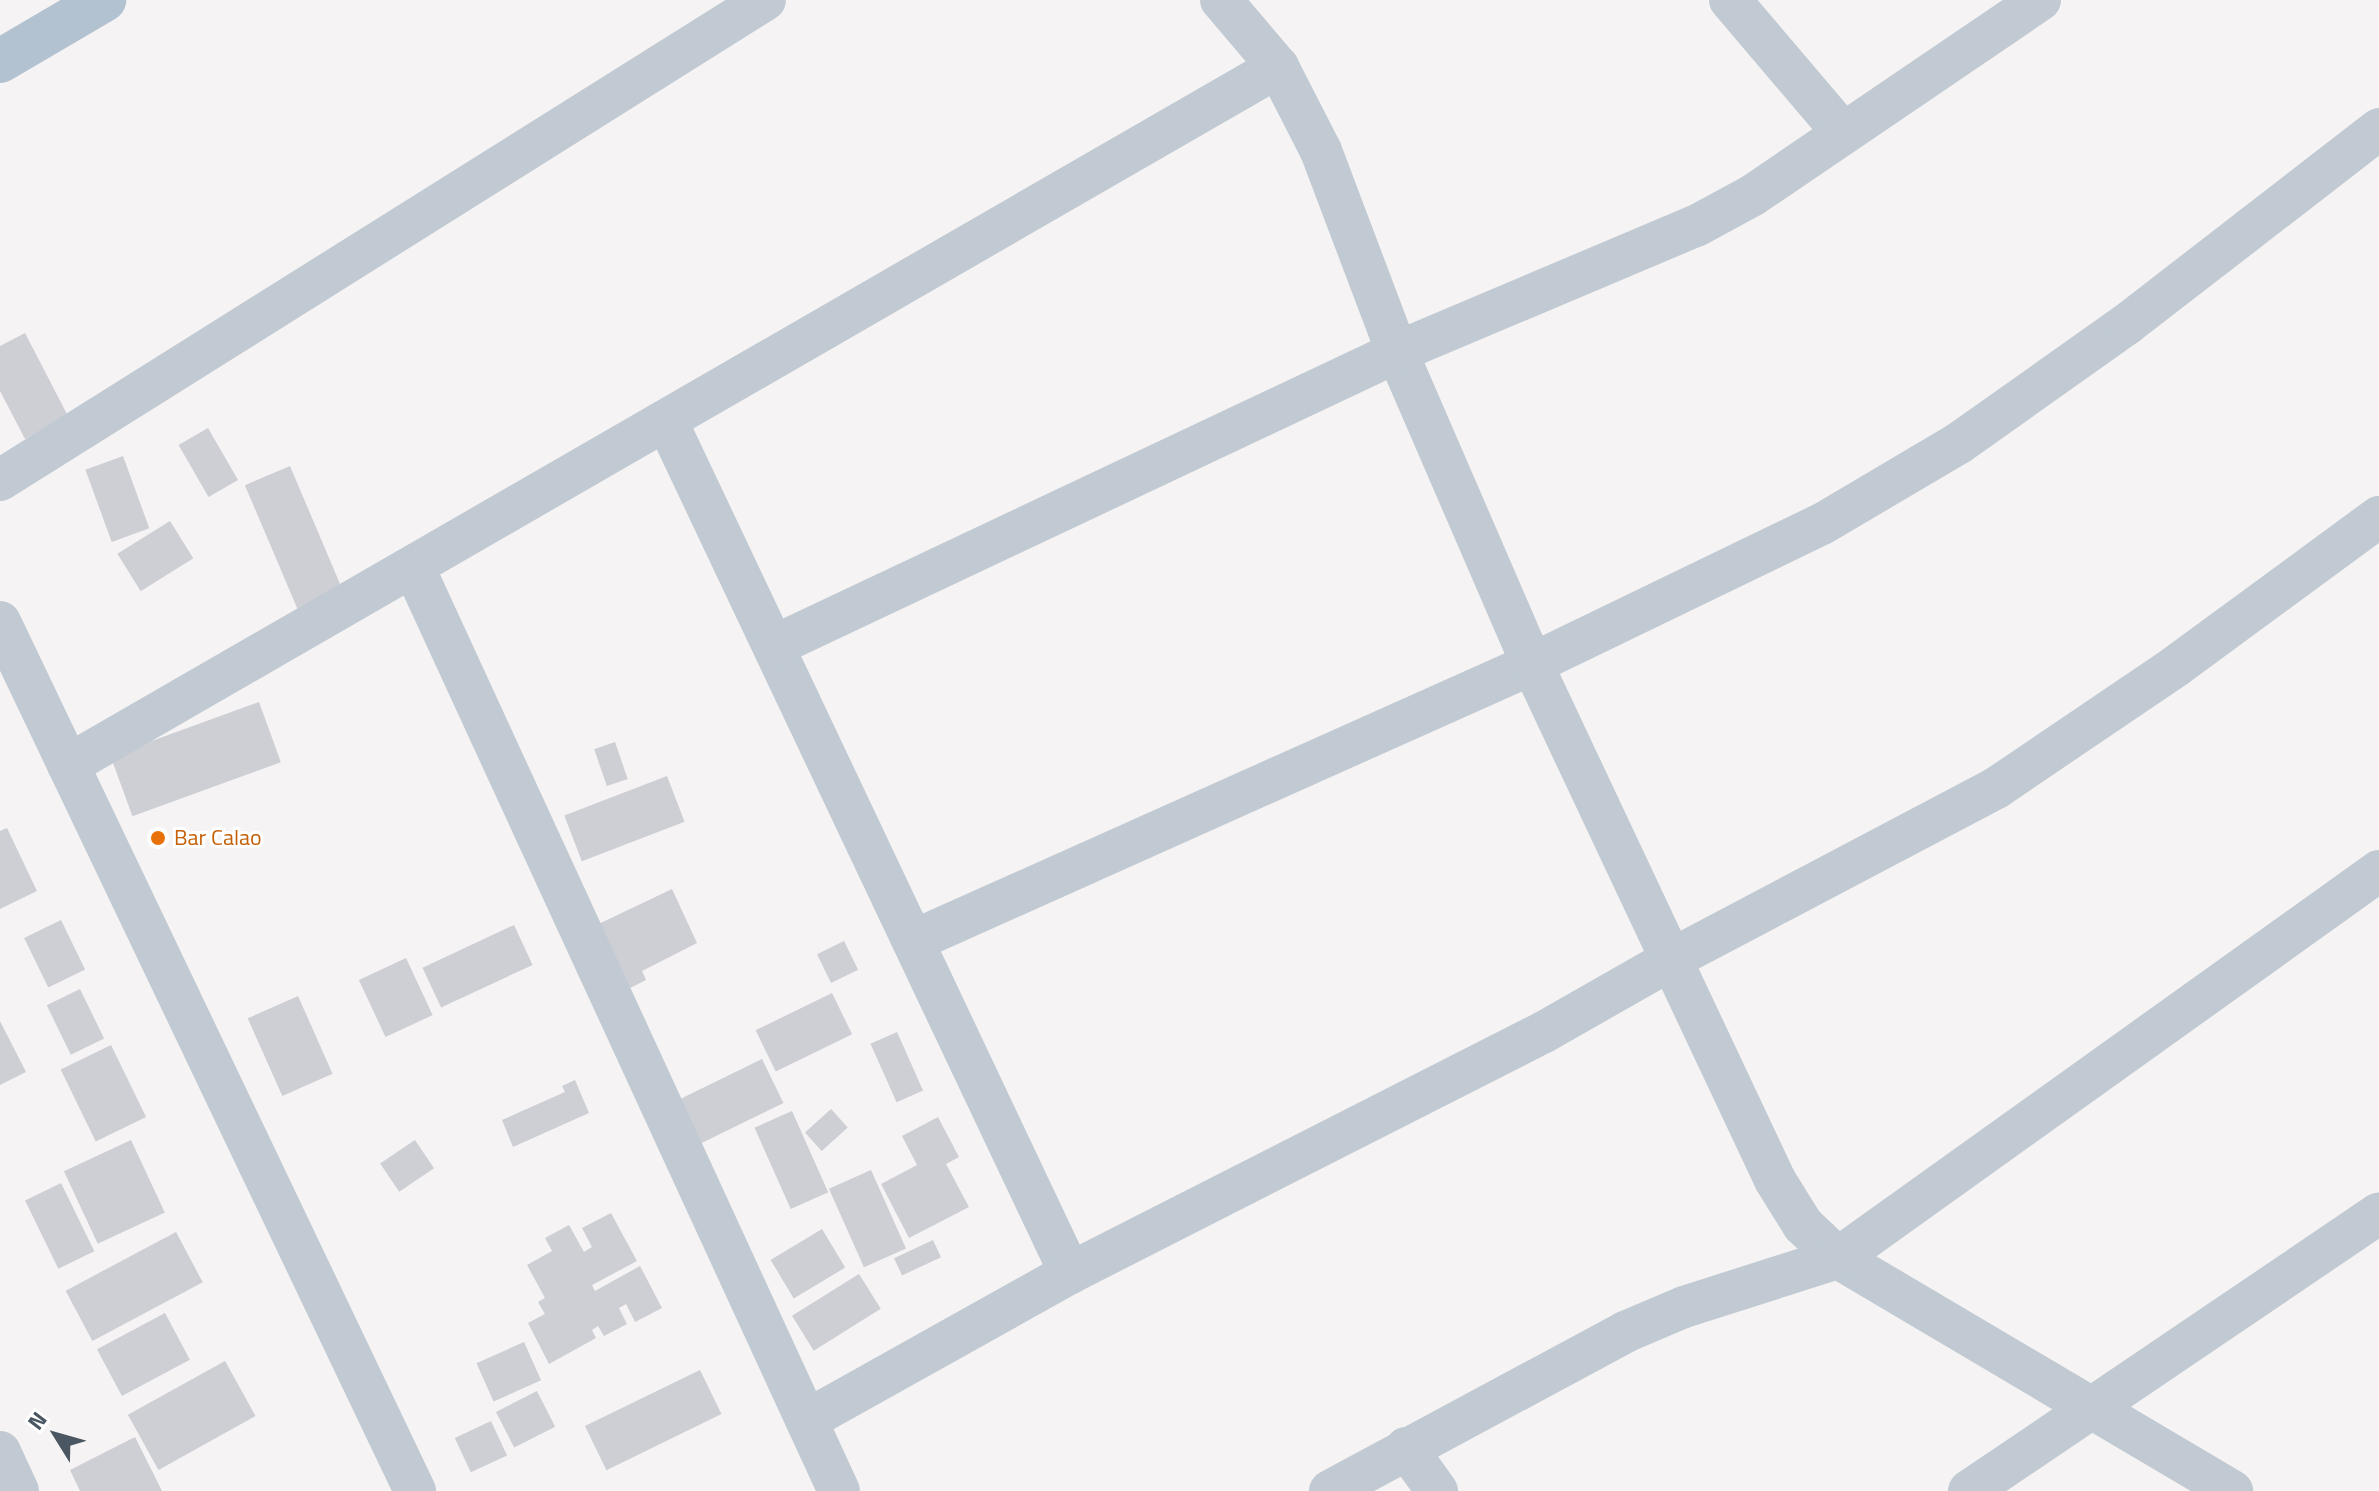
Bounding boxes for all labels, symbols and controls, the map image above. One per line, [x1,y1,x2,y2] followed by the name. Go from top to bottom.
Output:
[174,825,262,851] place label: Bar Calao
[149,829,167,847] marker: Bar Calao
[16,1395,96,1475] north arrow
[19,1404,55,1437] text: N

